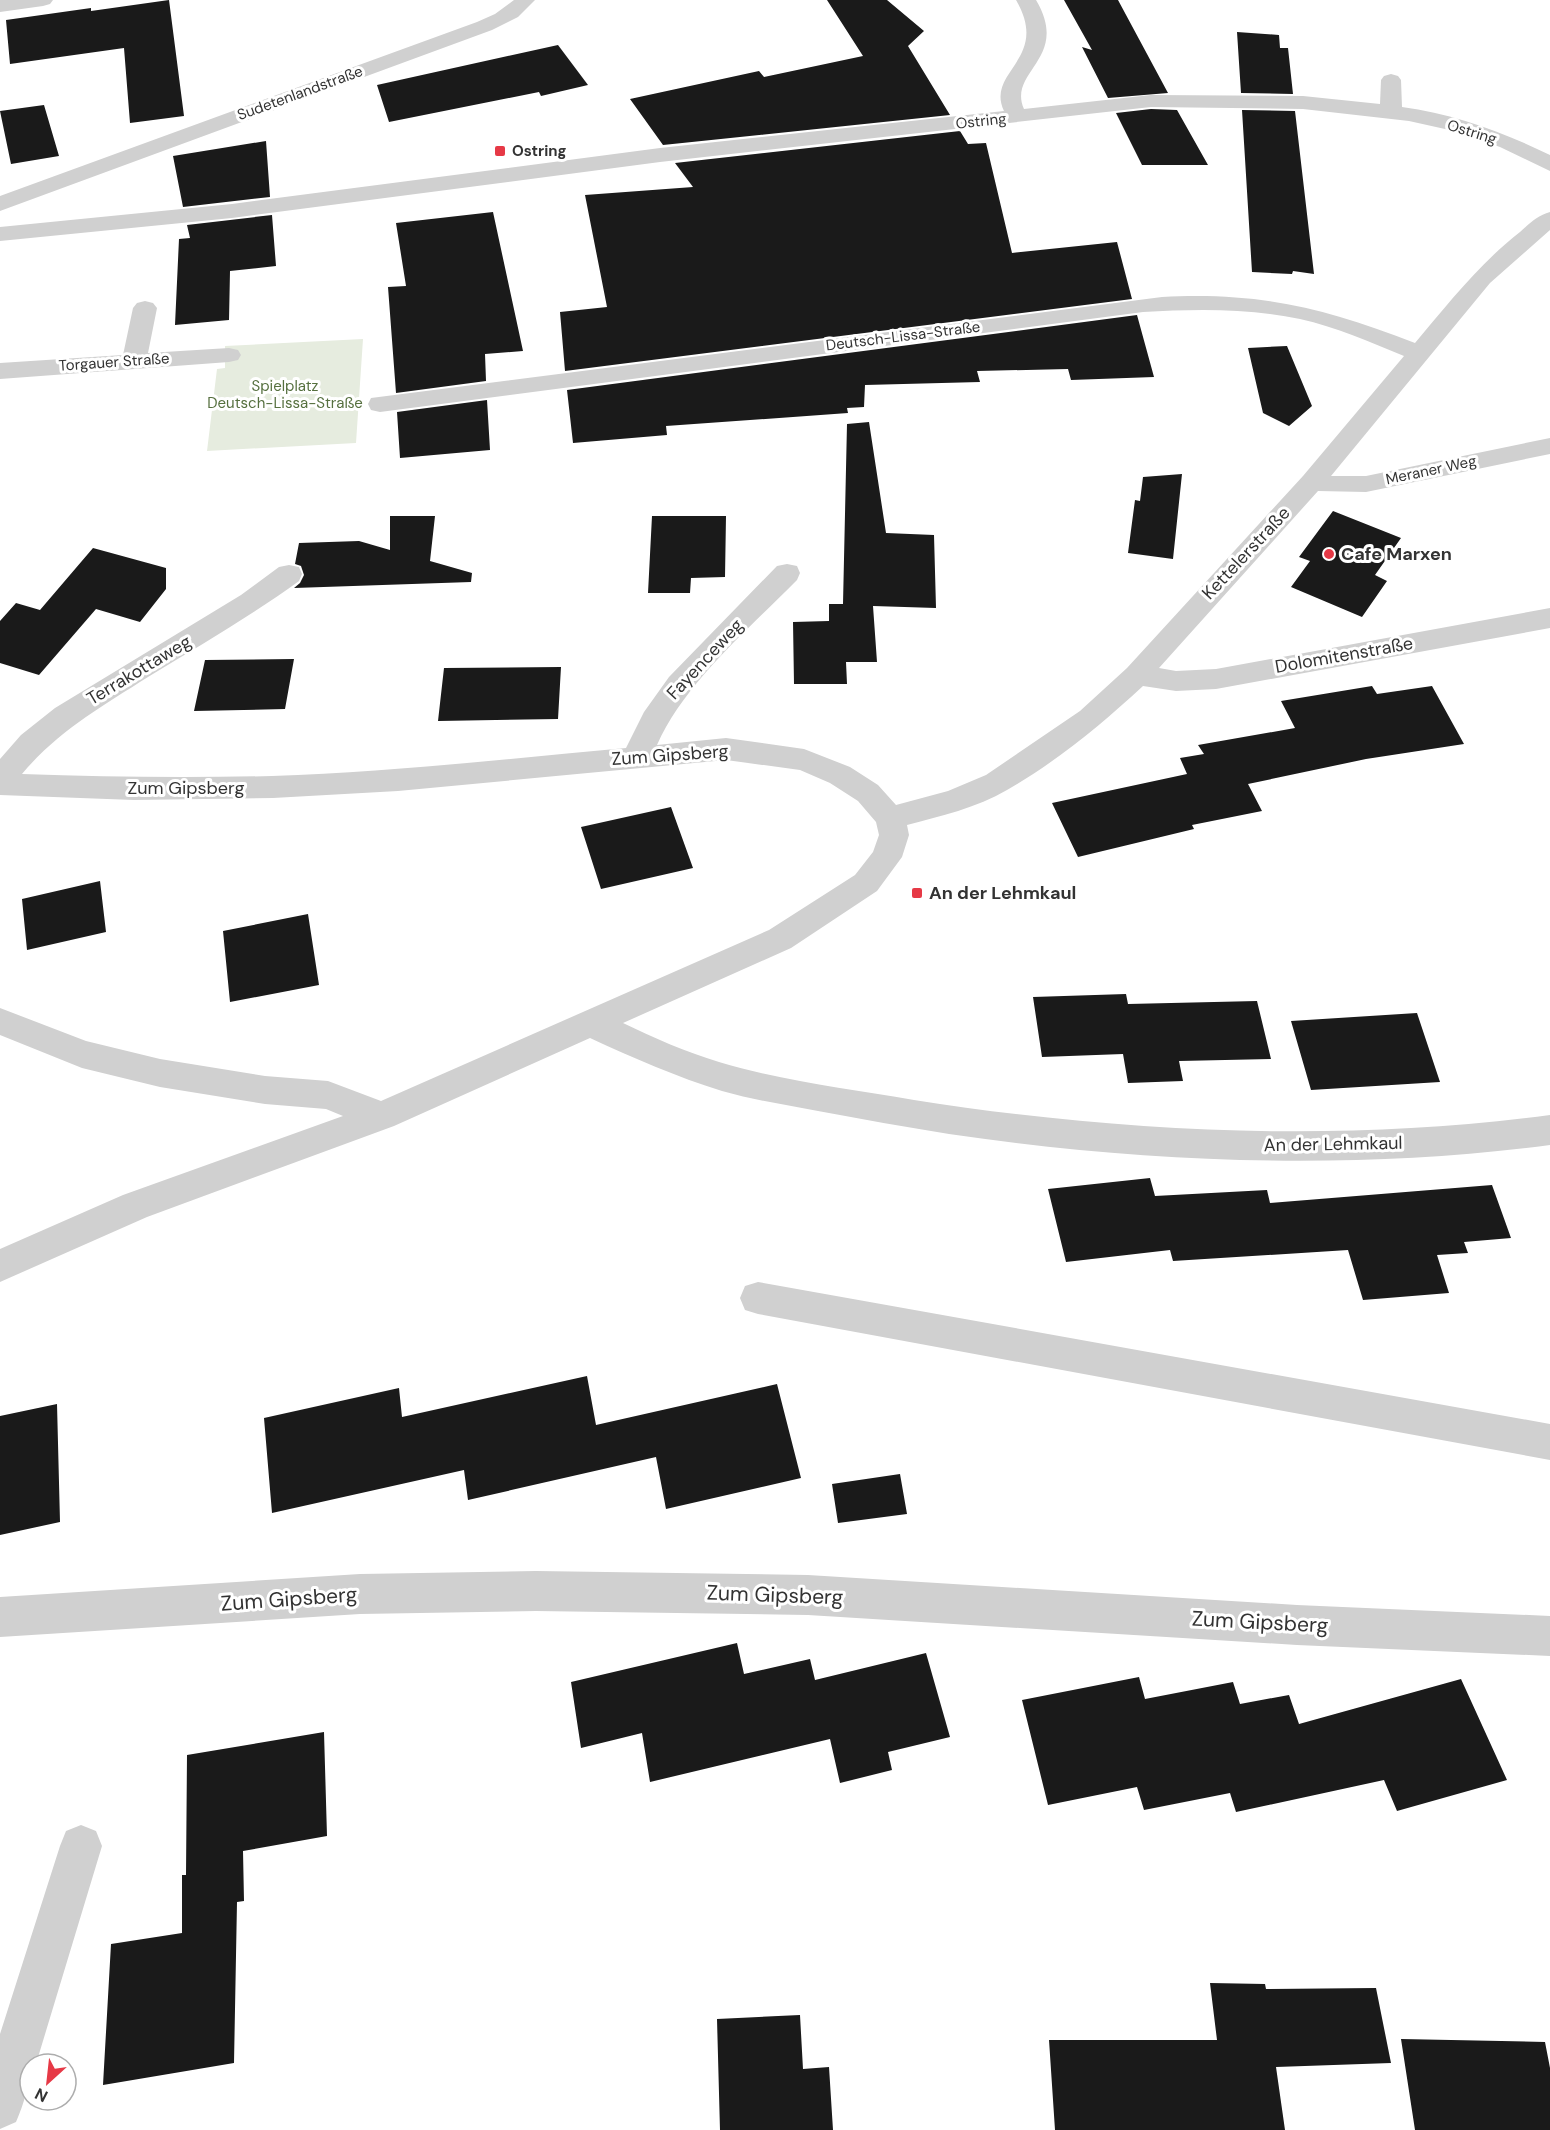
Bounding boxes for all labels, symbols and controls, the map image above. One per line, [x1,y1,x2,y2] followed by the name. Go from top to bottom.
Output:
[234,61,366,125] street label: Sudetenlandstraße
[955,108,1007,134] street label: Ostring
[1445,115,1499,149] street label: Ostring
[512,141,567,161] place label: Ostring
[493,144,507,158] marker: Ostring
[825,317,981,355] street label: Deutsch-Lissa-Straße
[58,348,170,376] street label: Torgauer Straße
[207,376,363,413] park label: Spielplatz Deutsch-Lissa-Straße
[1384,451,1478,489] street label: Meraner Weg
[1197,501,1295,605] street label: Kettelerstraße
[1341,542,1452,566] place label: Cafe Marxen
[1322,547,1336,561] marker: Cafe Marxen
[661,614,749,704] street label: Fayenceweg
[82,629,196,711] street label: Terrakottaweg
[1273,631,1415,679] street label: Dolomitenstraße
[611,739,729,771] street label: Zum Gipsberg
[127,776,245,800] street label: Zum Gipsberg
[929,881,1076,905] place label: An der Lehmkaul
[910,886,924,900] marker: An der Lehmkaul
[1263,1131,1403,1157] street label: An der Lehmkaul
[706,1579,844,1611] street label: Zum Gipsberg
[220,1580,358,1618] street label: Zum Gipsberg
[1191,1604,1329,1640] street label: Zum Gipsberg
[18,2052,78,2112] north arrow
[31,2083,51,2107] text: N

